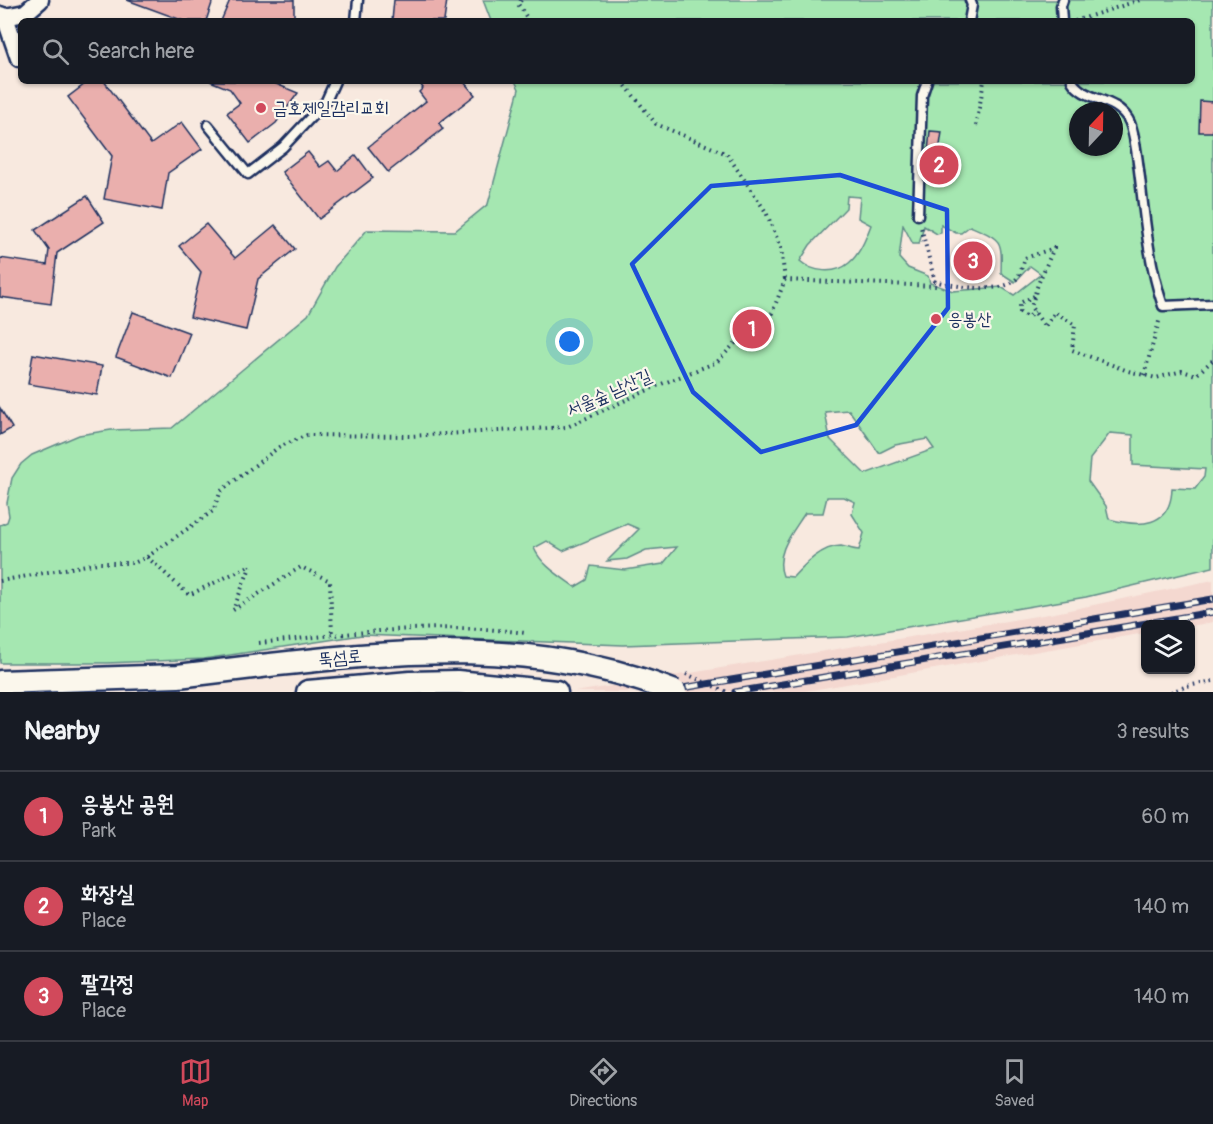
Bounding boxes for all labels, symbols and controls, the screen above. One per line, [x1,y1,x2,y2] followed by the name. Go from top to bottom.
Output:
[18,18,1195,84] search box
[39,35,72,68] icon: search
[87,37,194,65] text: Search here
[273,97,389,120] place label: 금호제일감리교회
[254,101,268,115] marker: 금호제일감리교회
[1069,102,1123,156] north arrow
[920,142,958,188] pin: 2
[954,238,992,284] pin: 3
[732,306,771,352] pin: 1
[948,308,992,331] place label: 응봉산
[929,312,943,326] marker: 응봉산
[555,327,584,356] your location
[563,364,656,422] street label: 서울숲 남산길
[1141,620,1195,674] map controls
[1141,620,1195,674] button: layers
[317,645,363,671] street label: 뚝섬로
[24,715,100,747] text: Nearby
[1117,719,1189,744] text: 3 results
[81,790,174,818] text: 응봉산 공원
[40,804,47,829] text: 1
[1142,804,1189,829] text: 60 m
[81,818,116,843] text: Park
[81,880,134,908] text: 화장실
[38,894,49,919] text: 2
[1134,894,1189,919] text: 140 m
[81,908,126,933] text: Place
[81,970,134,998] text: 팔각정
[38,984,49,1009] text: 3
[1134,984,1189,1009] text: 140 m
[81,998,126,1023] text: Place
[179,1055,212,1111] tab: Map
[569,1055,637,1111] tab: Directions
[995,1055,1034,1111] tab: Saved

